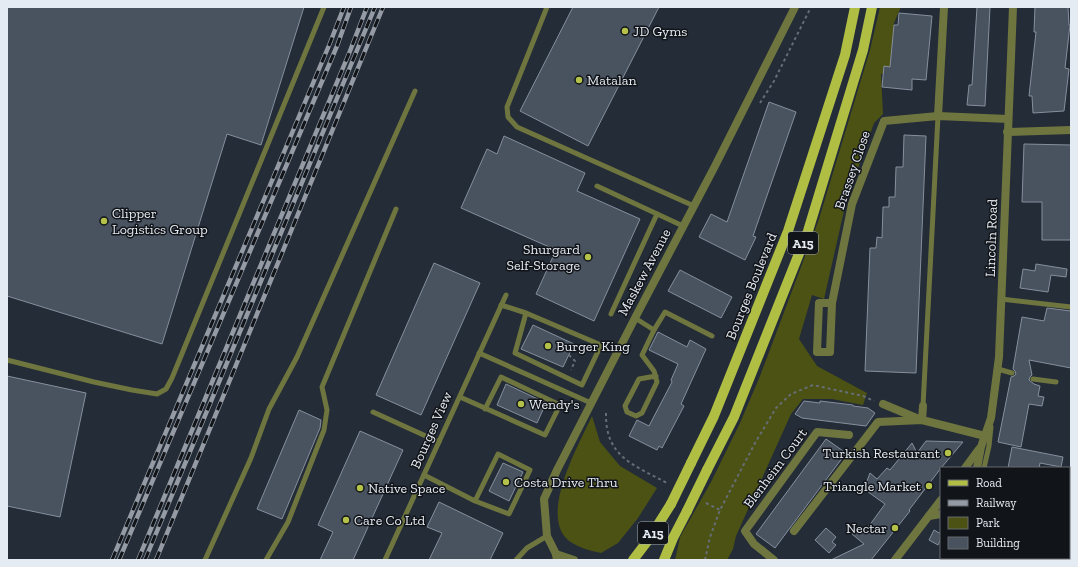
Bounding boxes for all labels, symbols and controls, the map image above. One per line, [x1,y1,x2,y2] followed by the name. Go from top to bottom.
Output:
[633,23,687,40] place label: JD Gyms
[620,26,630,36] marker: JD Gyms
[587,72,636,89] place label: Matalan
[574,75,584,85] marker: Matalan
[831,128,874,212] street label: Brassey Close
[982,198,1001,277] street label: Lincoln Road
[112,205,208,238] place label: Clipper Logistics Group
[99,216,109,226] marker: Clipper Logistics Group
[614,225,675,319] street label: Maskew Avenue
[722,230,781,342] street label: Bourges Boulevard
[788,232,818,254] road number: A15
[507,241,580,274] place label: Shurgard Self-Storage
[583,252,593,262] marker: Shurgard Self-Storage
[556,338,630,355] place label: Burger King
[543,341,553,351] marker: Burger King
[407,389,456,471] street label: Bourges View
[529,396,580,413] place label: Wendy's
[516,399,526,409] marker: Wendy's
[740,424,811,512] street label: Blenheim Court
[823,445,941,462] place label: Turkish Restaurant
[943,448,953,458] marker: Turkish Restaurant
[940,467,1070,559] legend
[514,474,618,491] place label: Costa Drive Thru
[976,476,1002,490] text: Road
[501,477,511,487] marker: Costa Drive Thru
[823,478,922,495] place label: Triangle Market
[368,480,446,497] place label: Native Space
[924,481,934,491] marker: Triangle Market
[355,483,365,493] marker: Native Space
[976,496,1017,510] text: Railway
[354,512,426,529] place label: Care Co Ltd
[341,515,351,525] marker: Care Co Ltd
[976,516,1001,530] text: Park
[846,520,887,537] place label: Nectar
[638,522,668,544] road number: A15
[890,523,900,533] marker: Nectar
[976,536,1020,550] text: Building

